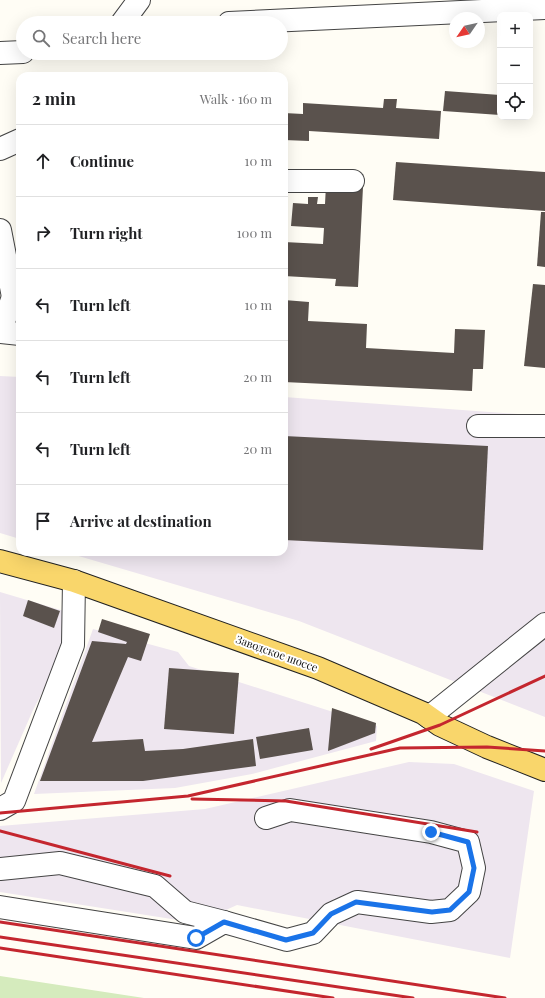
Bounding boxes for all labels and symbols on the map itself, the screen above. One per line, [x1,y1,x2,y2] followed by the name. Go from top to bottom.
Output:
[449,12,485,48] north arrow
[234,631,320,675] street label: Заводское шоссе
[422,823,440,841] route end
[187,929,205,947] route start

